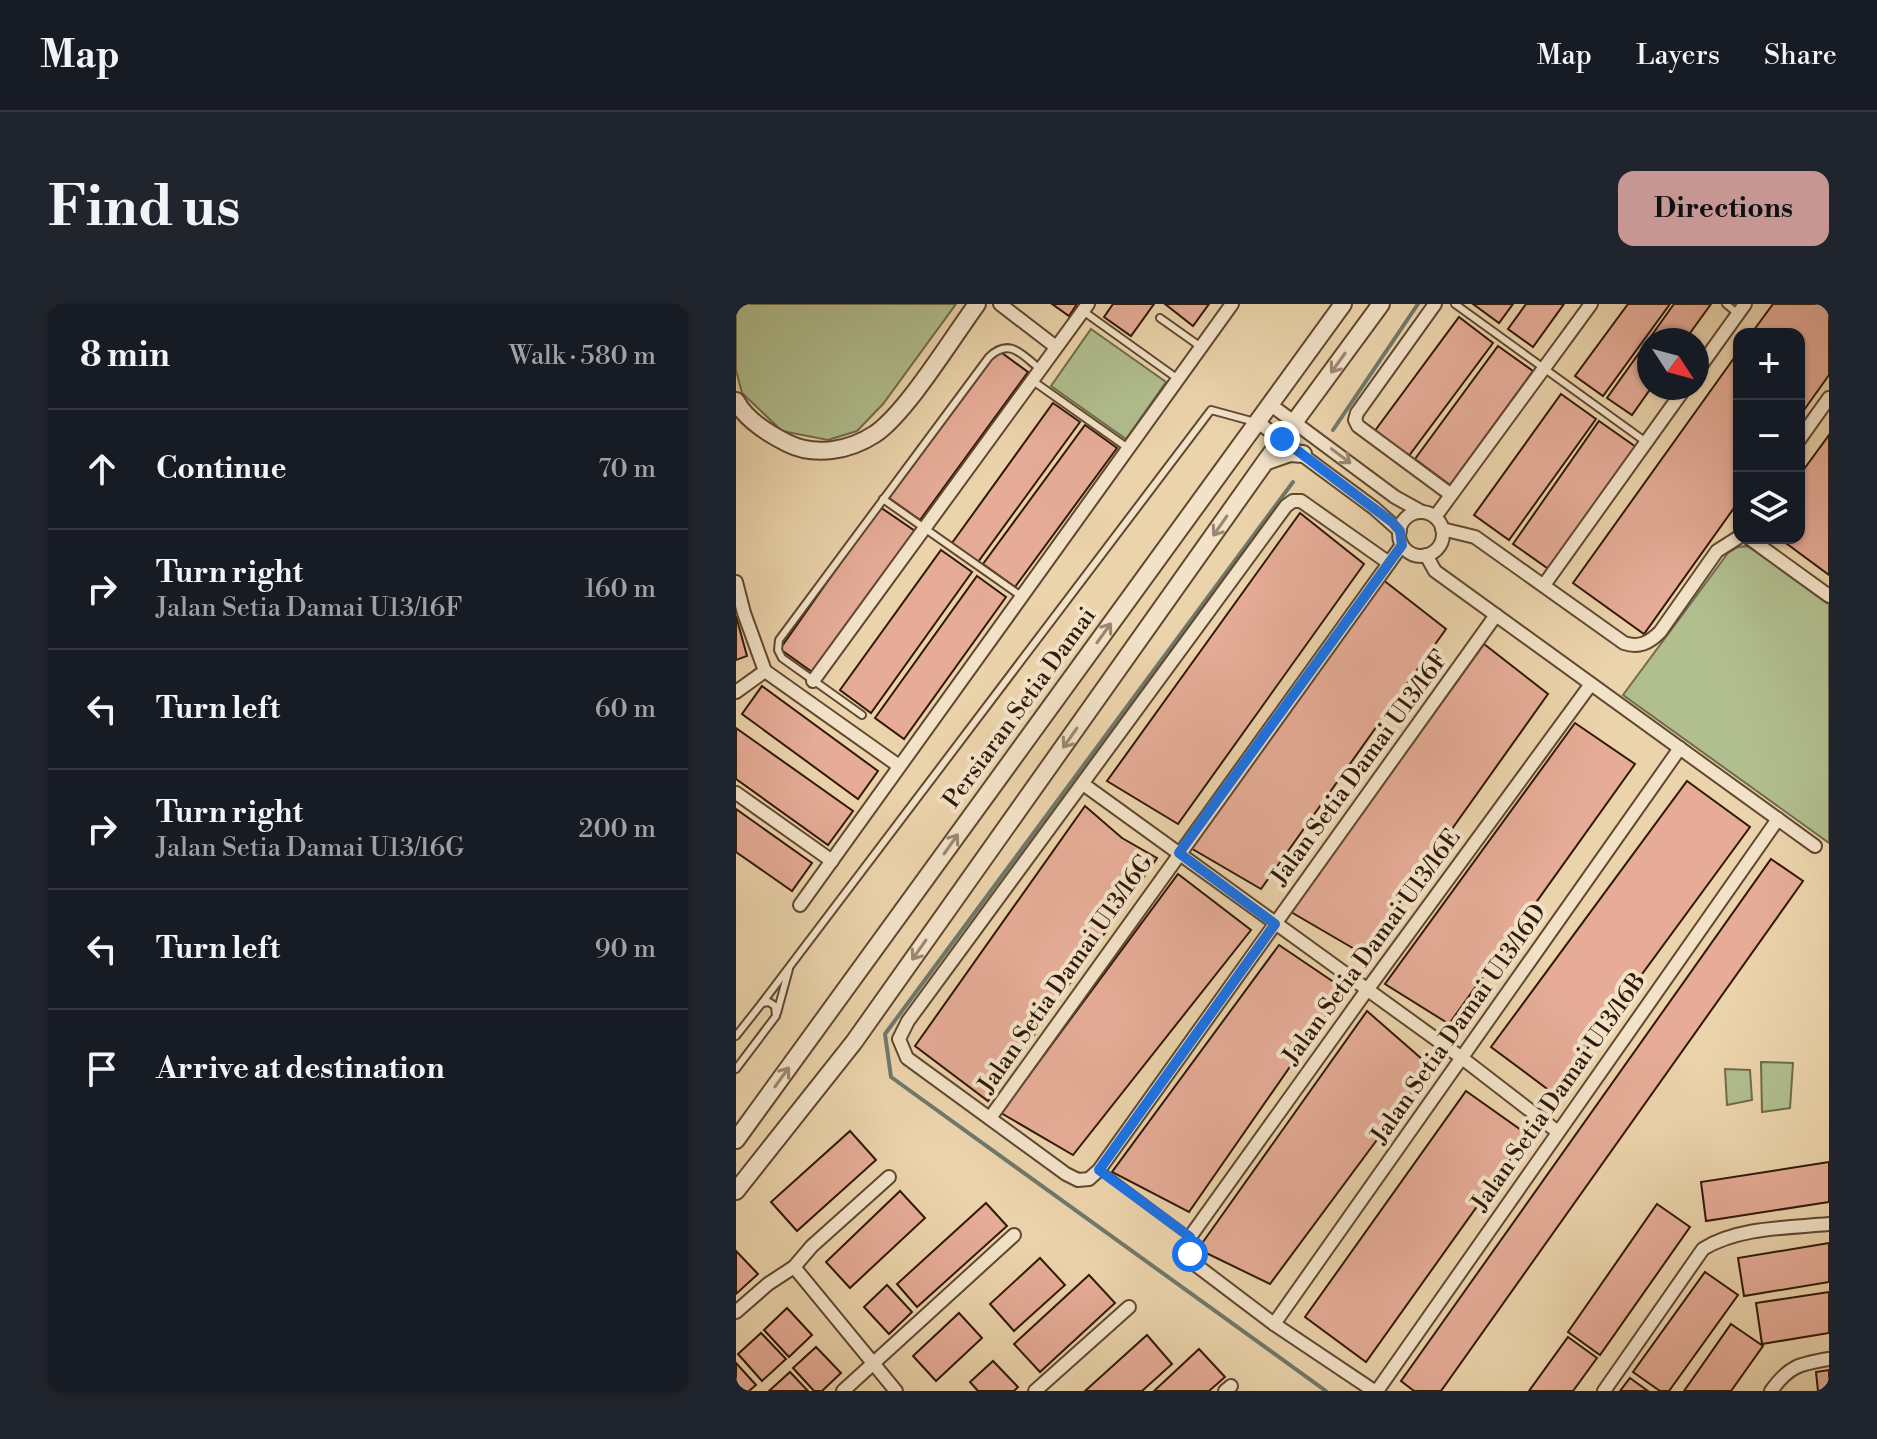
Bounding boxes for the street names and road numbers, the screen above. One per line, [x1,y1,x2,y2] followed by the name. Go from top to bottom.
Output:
[937,602,1103,814] street label: Persiaran Setia Damai
[1264,645,1455,892] street label: Jalan Setia Damai U13/16F
[1276,824,1467,1071] street label: Jalan Setia Damai U13/16E
[972,849,1160,1100] street label: Jalan Setia Damai U13/16G
[1364,898,1553,1150] street label: Jalan Setia Damai U13/16D
[1465,967,1653,1218] street label: Jalan Setia Damai U13/16B

